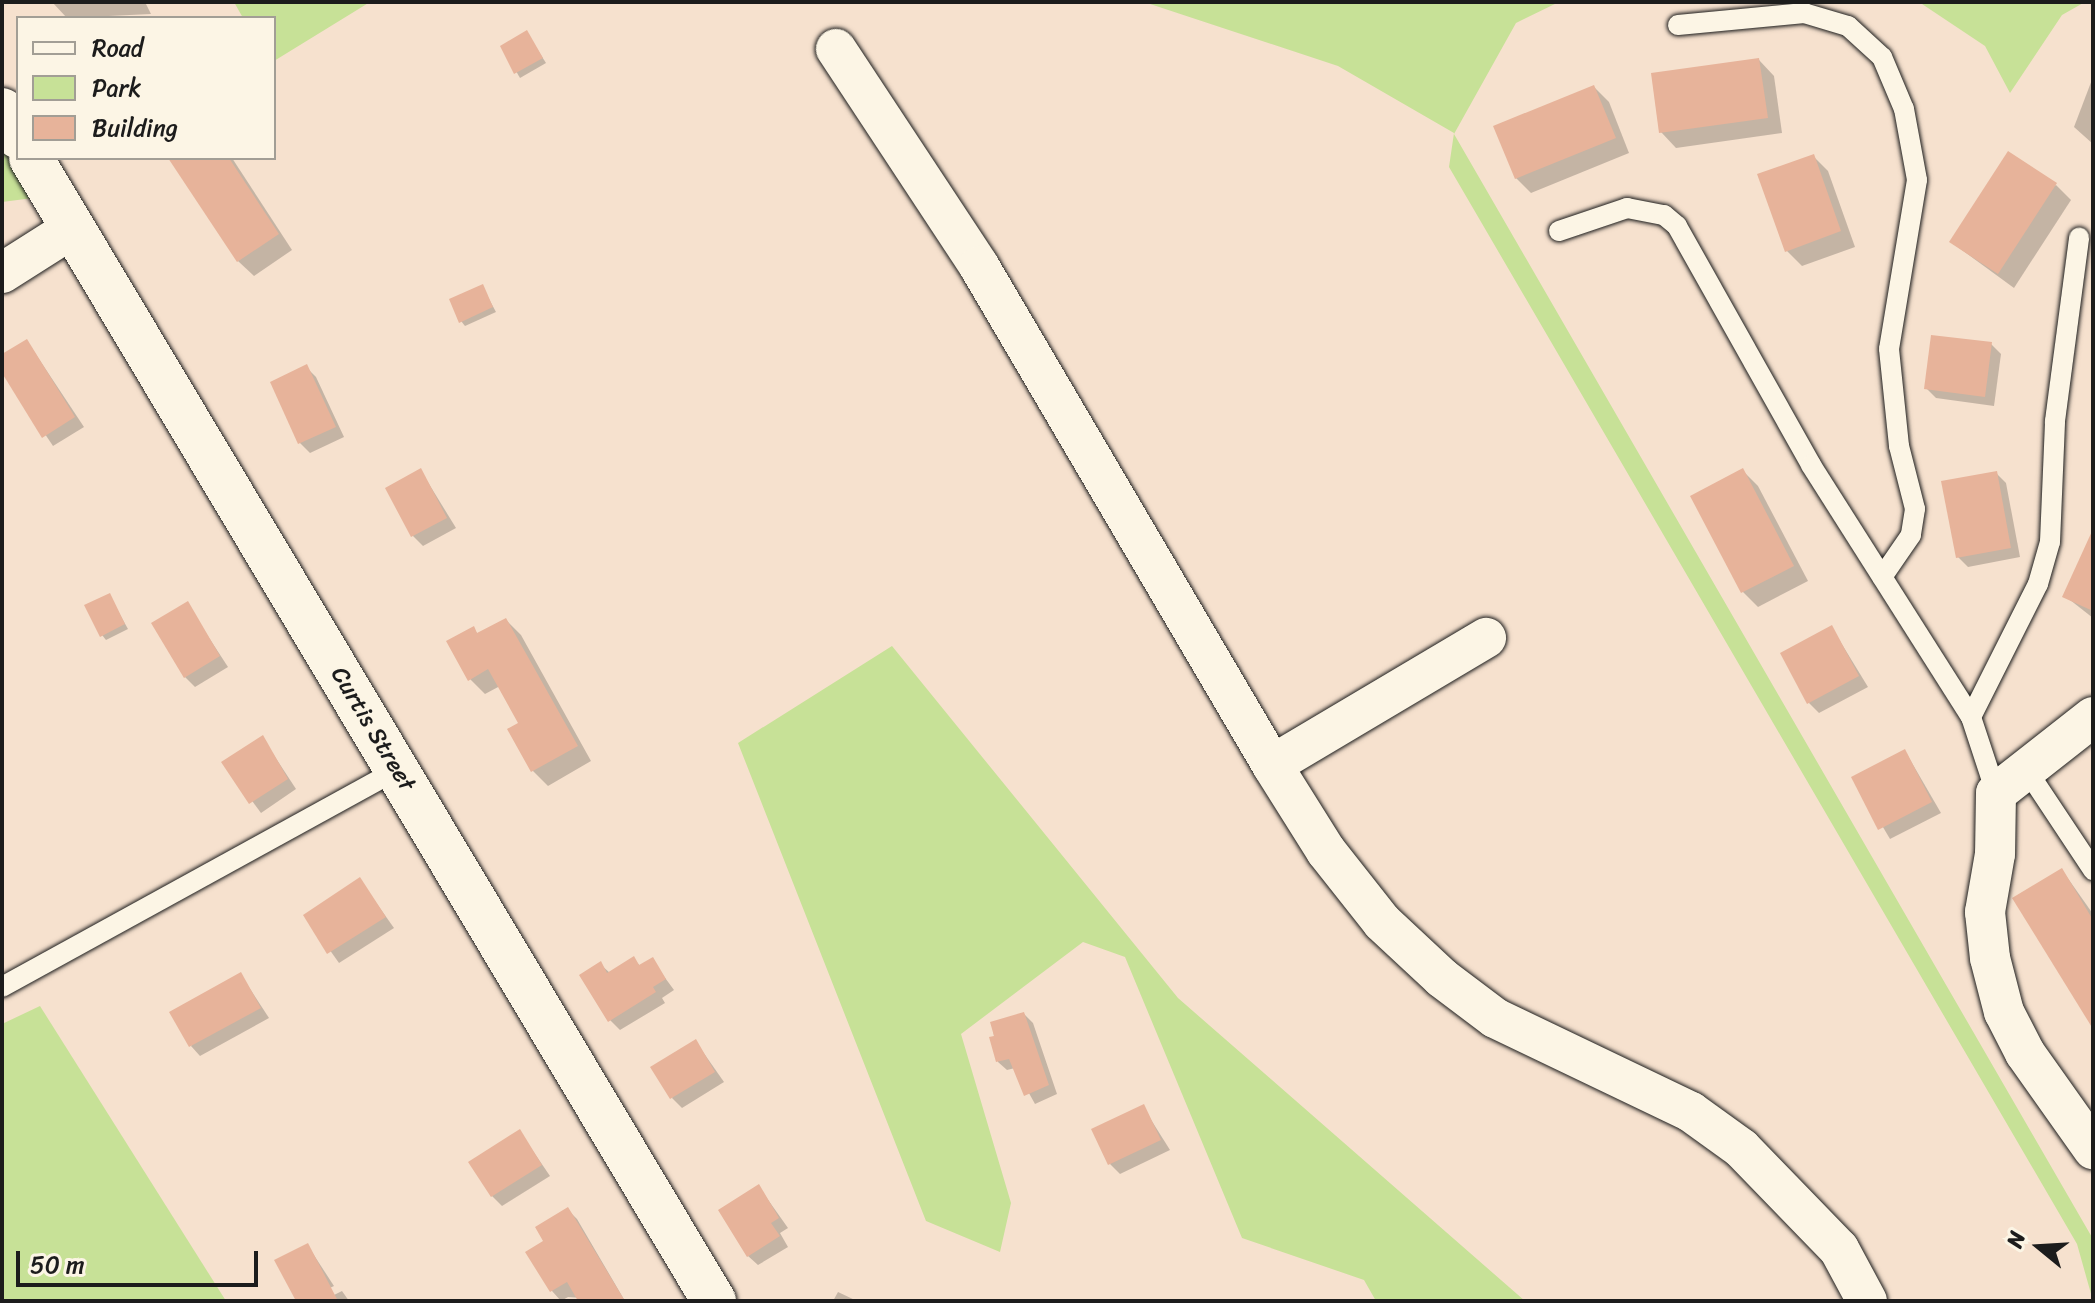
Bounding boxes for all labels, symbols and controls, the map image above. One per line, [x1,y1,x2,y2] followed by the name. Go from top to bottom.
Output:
[16,16,276,160] legend
[92,27,143,69] text: Road
[92,67,141,109] text: Park
[92,107,178,149] text: Building
[324,661,422,797] street label: Curtis Street
[1999,1207,2079,1287] north arrow
[1995,1226,2037,1253] text: N
[20,1235,262,1285] scale bar
[30,1244,85,1286] text: 50 m

